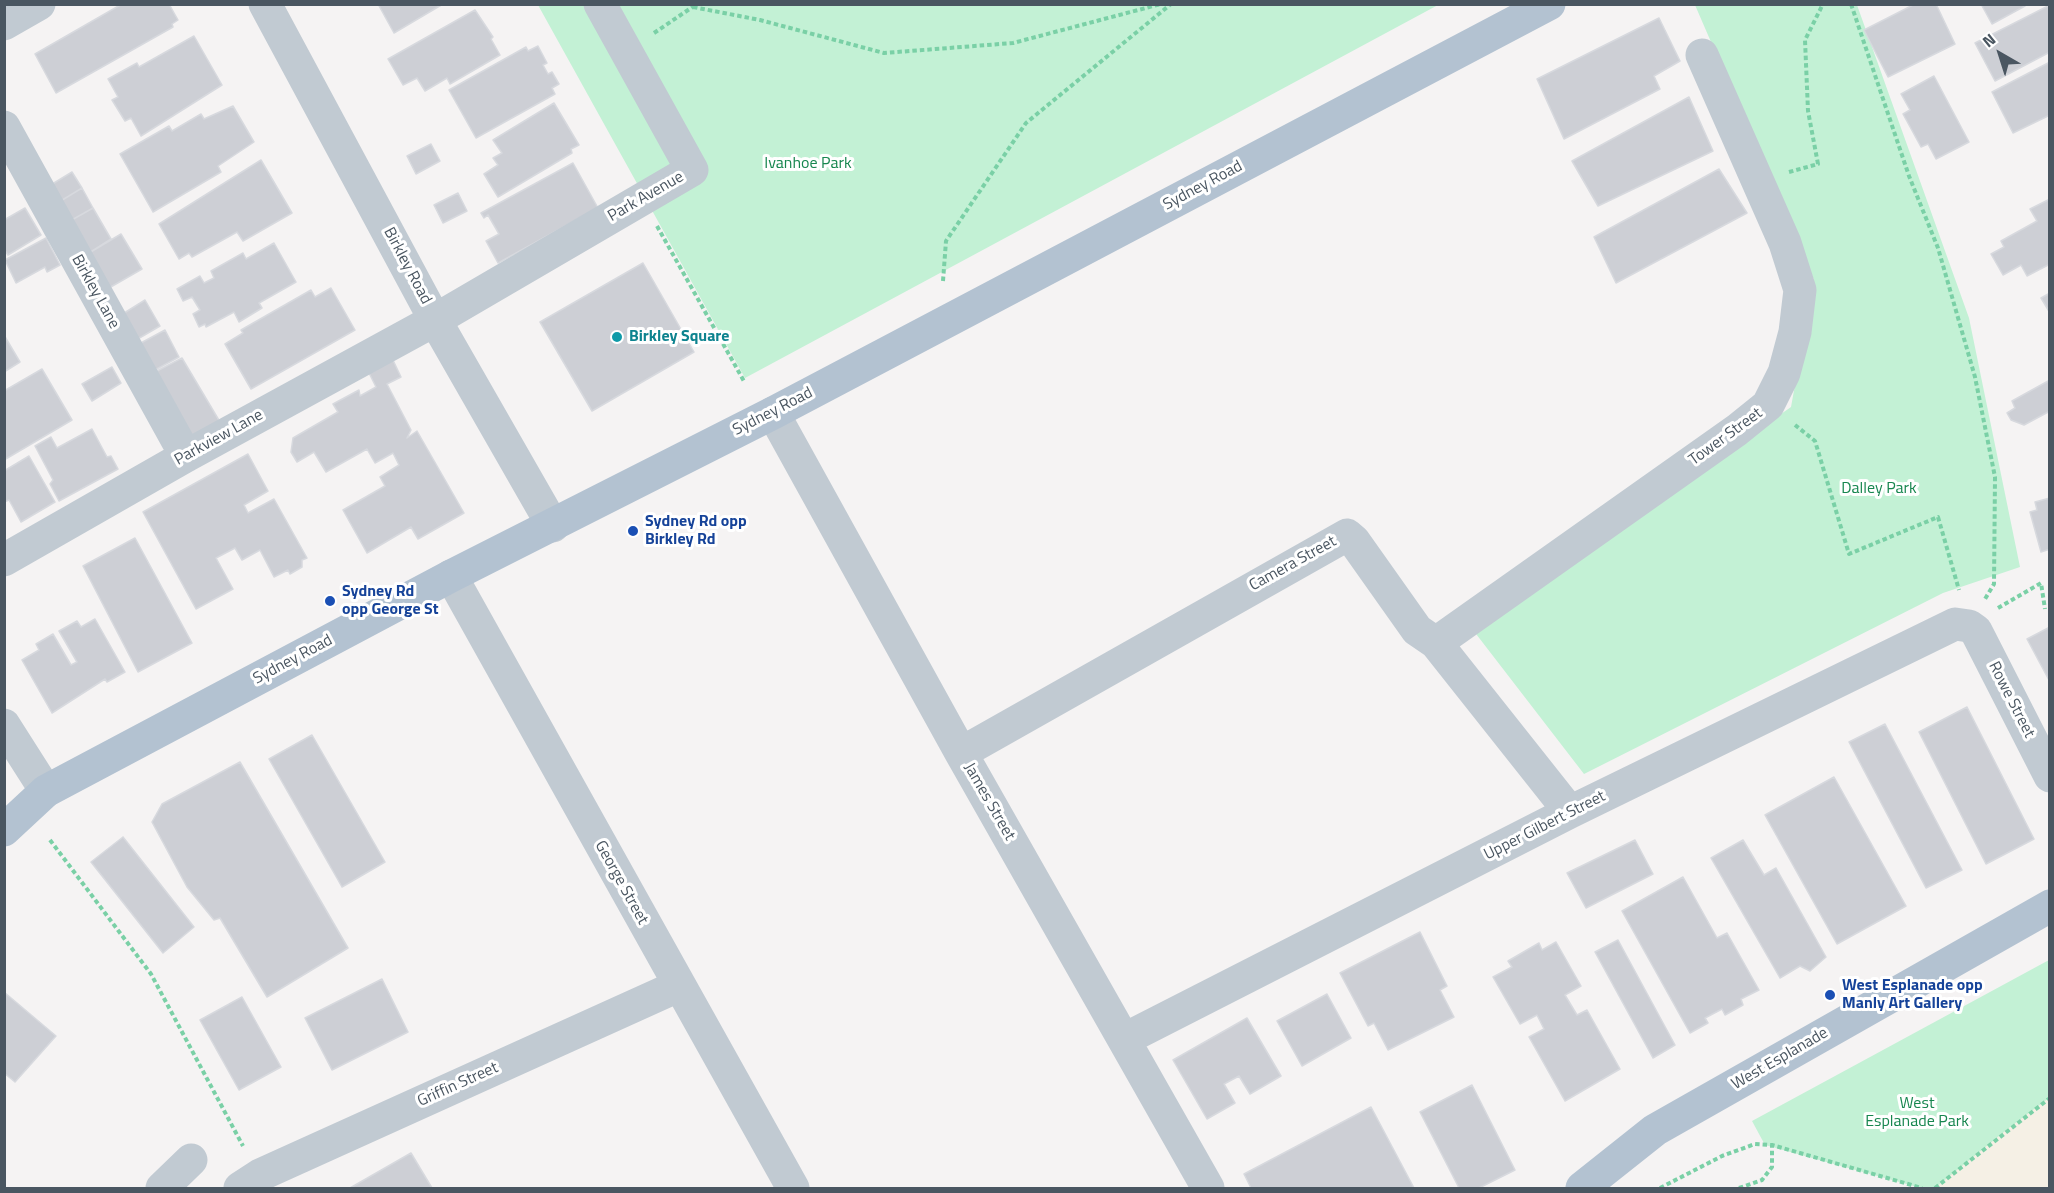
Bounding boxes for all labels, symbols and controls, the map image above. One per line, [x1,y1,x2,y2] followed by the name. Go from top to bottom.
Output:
[1970,24,2030,84] north arrow
[1977,27,2001,53] text: N
[764,154,852,174] park label: Ivanhoe Park
[1160,157,1246,215] street label: Sydney Road
[605,168,687,226] street label: Park Avenue
[379,224,435,308] street label: Birkley Road
[67,252,123,332] street label: Birkley Lane
[629,327,729,347] place label: Birkley Square
[610,330,624,344] marker: Birkley Square
[730,384,816,440] street label: Sydney Road
[1686,404,1766,470] street label: Tower Street
[172,406,266,470] street label: Parkview Lane
[1841,479,1917,499] park label: Dalley Park
[645,512,747,550] place label: Sydney Rd opp Birkley Rd
[626,524,640,538] marker: Sydney Rd opp Birkley Rd
[1246,532,1340,596] street label: Camera Street
[342,582,439,620] place label: Sydney Rd opp George St
[323,594,337,608] marker: Sydney Rd opp George St
[250,631,336,689] street label: Sydney Road
[1984,659,2038,741] street label: Rowe Street
[959,760,1019,844] street label: James Street
[1481,787,1609,865] street label: Upper Gilbert Street
[590,838,652,928] street label: George Street
[1842,976,1983,1014] place label: West Esplanade opp Manly Art Gallery
[1823,988,1837,1002] marker: West Esplanade opp Manly Art Gallery
[1728,1024,1832,1094] street label: West Esplanade
[415,1059,501,1111] street label: Griffin Street
[1865,1094,1969,1132] park label: West Esplanade Park

